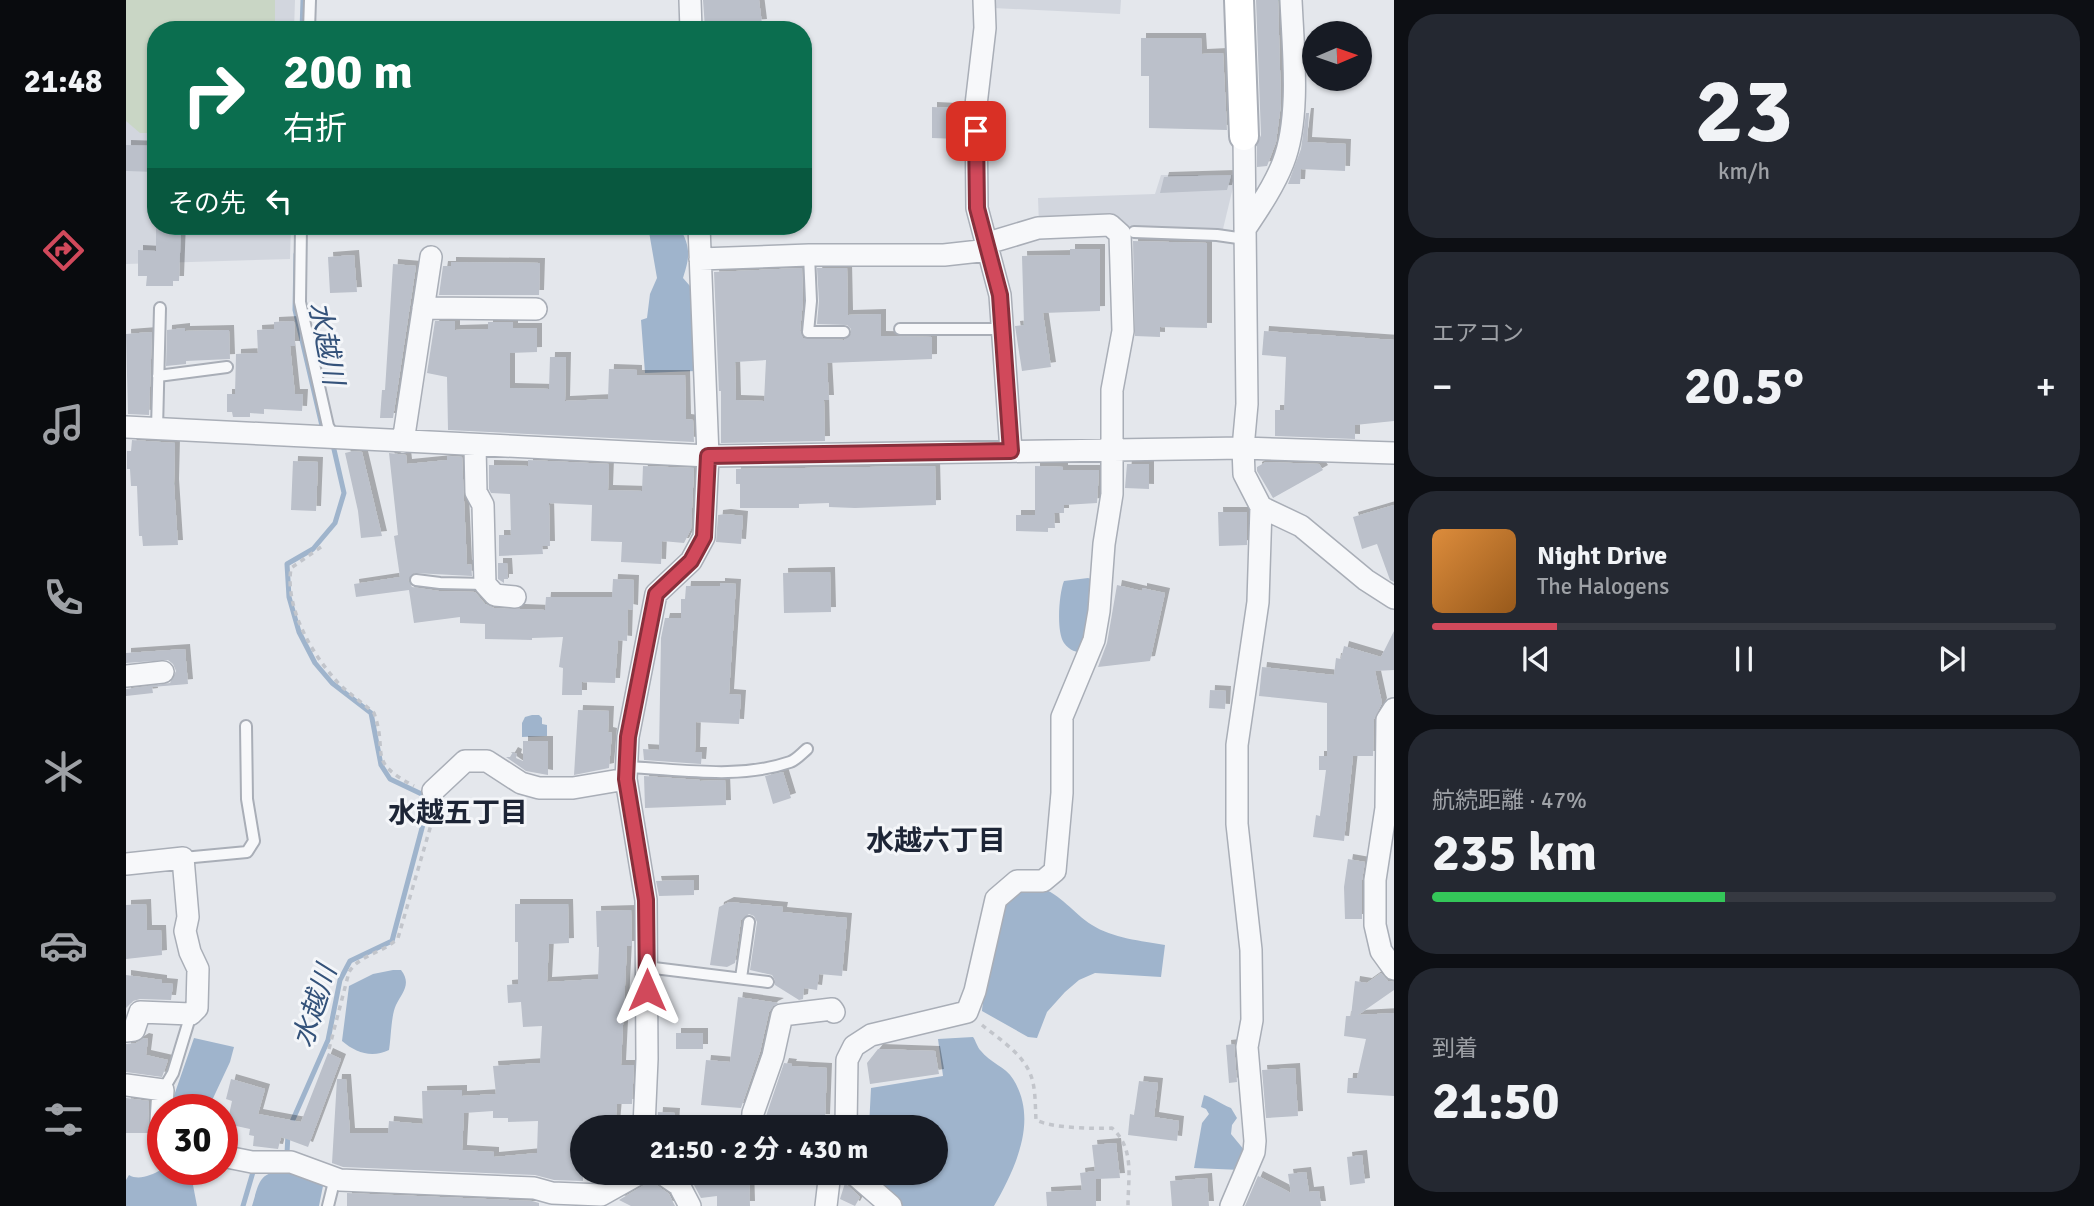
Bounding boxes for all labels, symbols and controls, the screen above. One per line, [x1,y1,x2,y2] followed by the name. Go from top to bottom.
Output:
[1302,21,1372,91] north arrow
[1302,21,1372,91] map controls
[283,42,413,102] text: 200 m
[168,49,259,140] icon: right
[1695,55,1793,168] text: 23
[24,62,102,101] text: 21:48
[946,101,1006,161] pin
[283,109,347,148] text: 右折
[957,112,995,150] icon: arrive
[1718,157,1770,186] text: km/h
[260,182,298,220] icon: left
[168,188,246,220] text: その先
[39,226,88,275] icon: directions
[301,299,351,391] water label: 水越川
[1432,319,1524,348] text: エアコン
[1684,354,1804,418] text: 20.5°
[1432,363,1453,410] text: −
[2035,363,2056,410] text: +
[39,400,88,449] icon: music
[1537,540,1667,572] text: Night Drive
[1537,572,1669,601] text: The Halogens
[39,573,88,622] icon: phone
[1517,640,1555,678] icon: previous
[1725,640,1763,678] icon: pause
[1933,640,1971,678] icon: next
[39,747,88,796] icon: climate
[1432,786,1587,815] text: 航続距離 · 47%
[388,796,528,830] district label: 水越五丁目
[1432,821,1597,885] text: 235 km
[866,824,1006,858] district label: 水越六丁目
[39,921,88,970] icon: car
[610,953,684,1027] position arrow
[286,958,345,1052] water label: 水越川
[1432,1034,1478,1063] text: 到着
[1432,1069,1560,1133] text: 21:50
[147,1094,238,1185] speed limit sign: 30
[39,1095,88,1144] icon: filters
[650,1134,868,1166] text: 21:50 · 2 分 · 430 m

